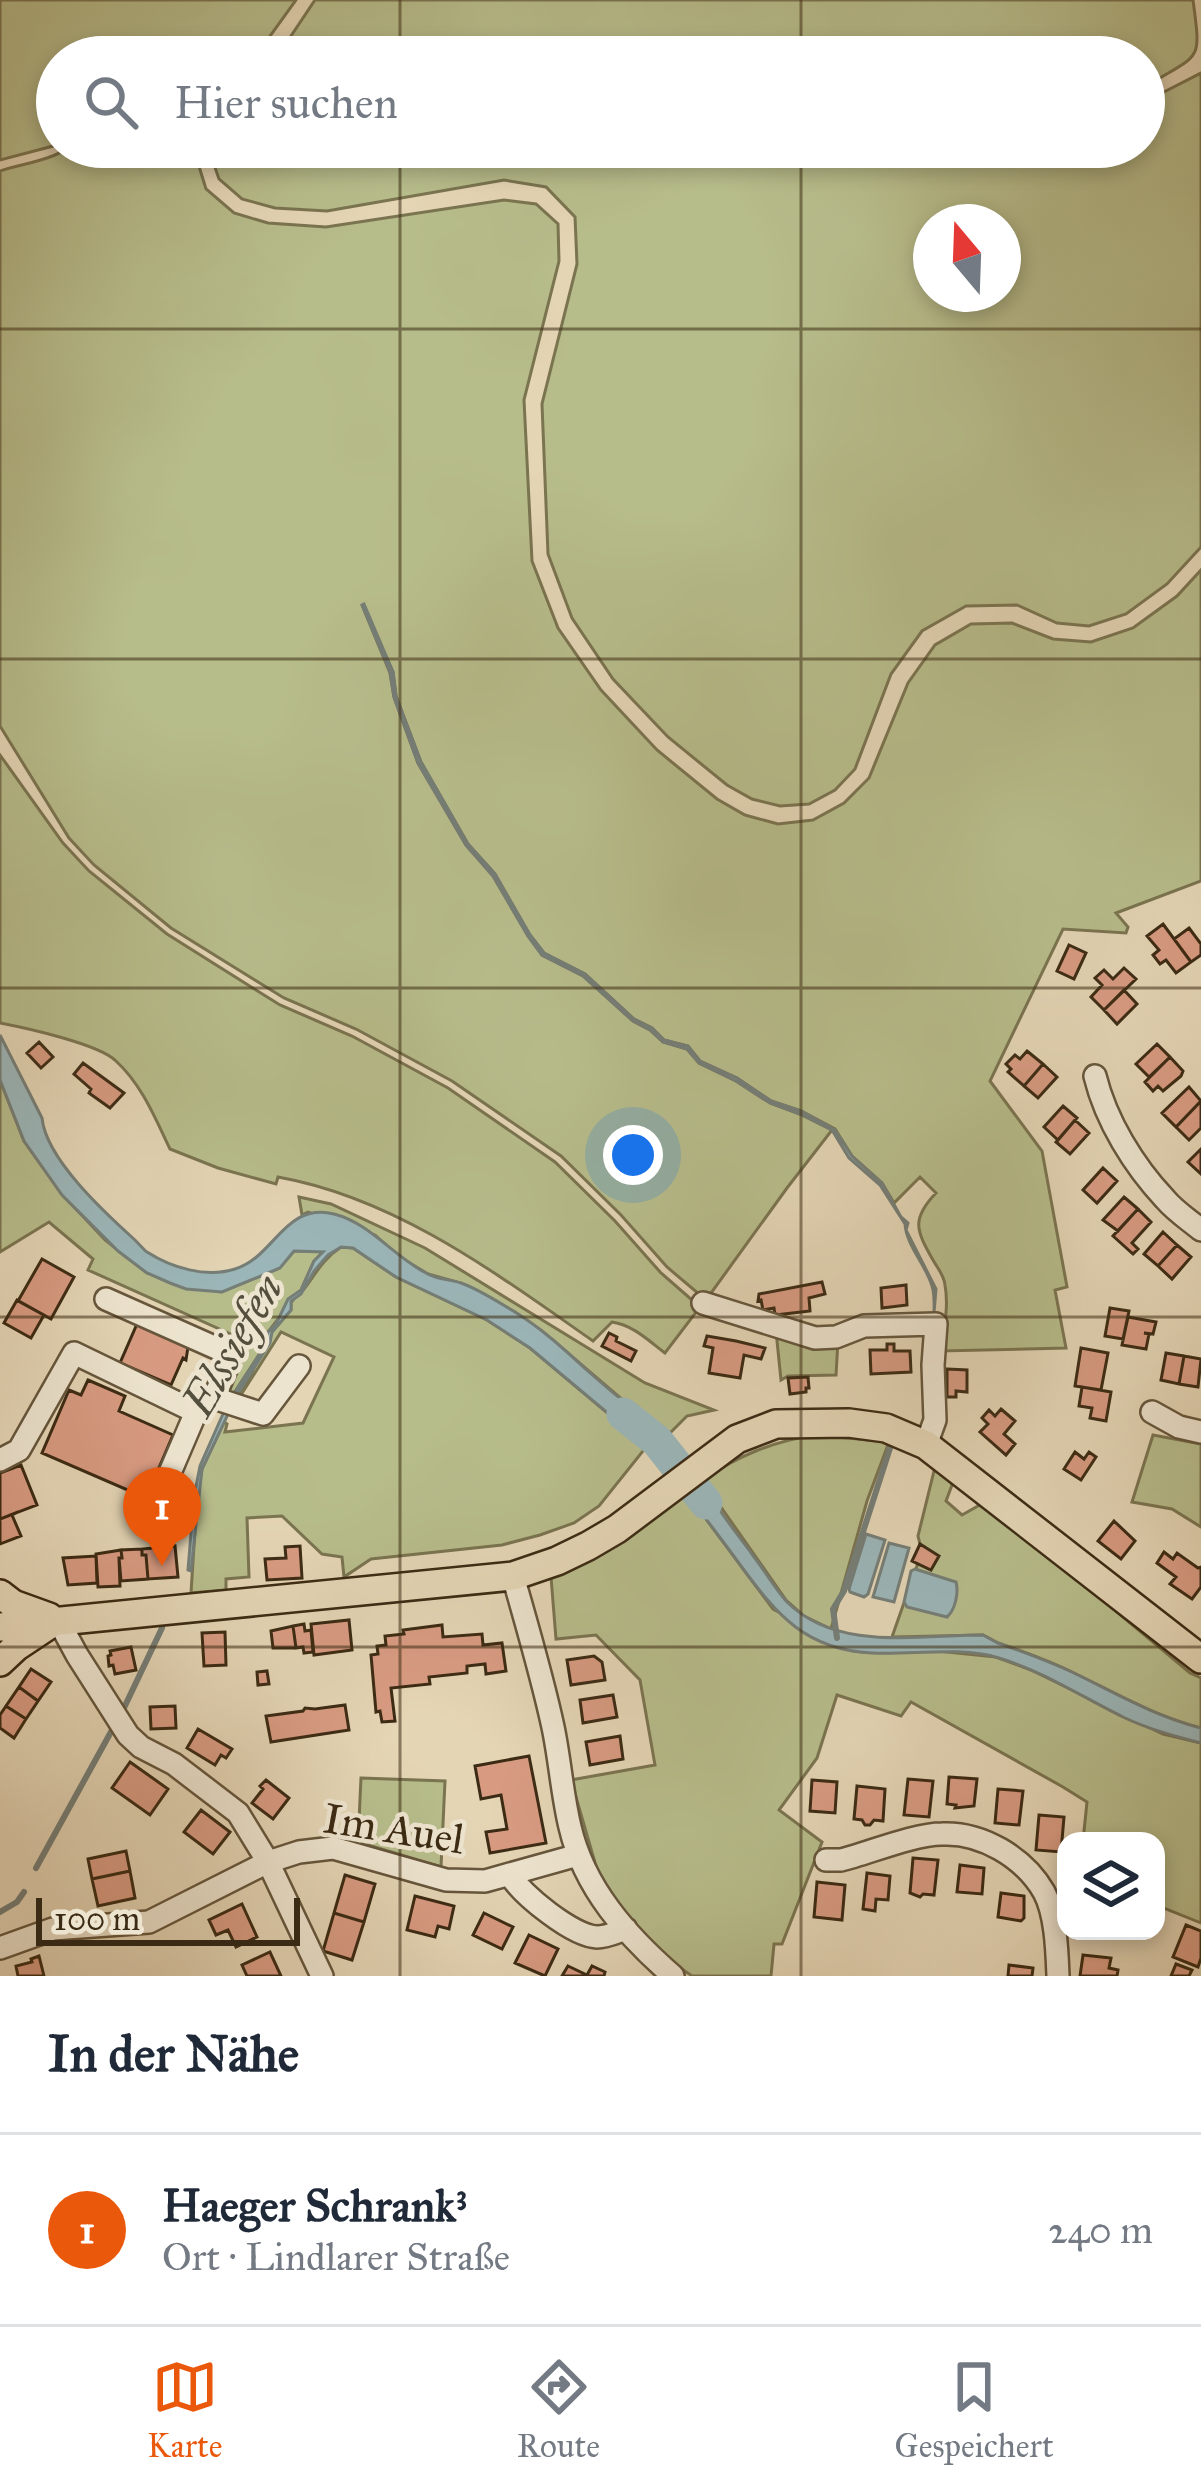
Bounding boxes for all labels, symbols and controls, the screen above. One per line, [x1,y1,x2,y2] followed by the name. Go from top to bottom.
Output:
[36,36,1165,168] search box
[78,69,144,135] icon: search
[174,75,398,130] text: Hier suchen
[913,204,1021,312] north arrow
[603,1125,663,1185] your location
[169,1264,295,1427] water label: Elssiefen
[123,1467,201,1566] pin: 1
[320,1792,468,1866] street label: Im Auel
[1057,1832,1165,1940] map controls
[1057,1832,1165,1940] button: layers
[36,1892,300,1945] scale bar
[54,1899,140,1939] text: 100 m
[48,2023,299,2085] text: In der Nähe
[162,2178,467,2233] text: Haeger Schrank³
[79,2206,95,2254] text: 1
[1048,2206,1153,2254] text: 240 m
[162,2233,510,2281] text: Ort · Lindlarer Straße
[147,2354,222,2466] tab: Karte
[517,2354,600,2466] tab: Route
[895,2354,1054,2466] tab: Gespeichert

